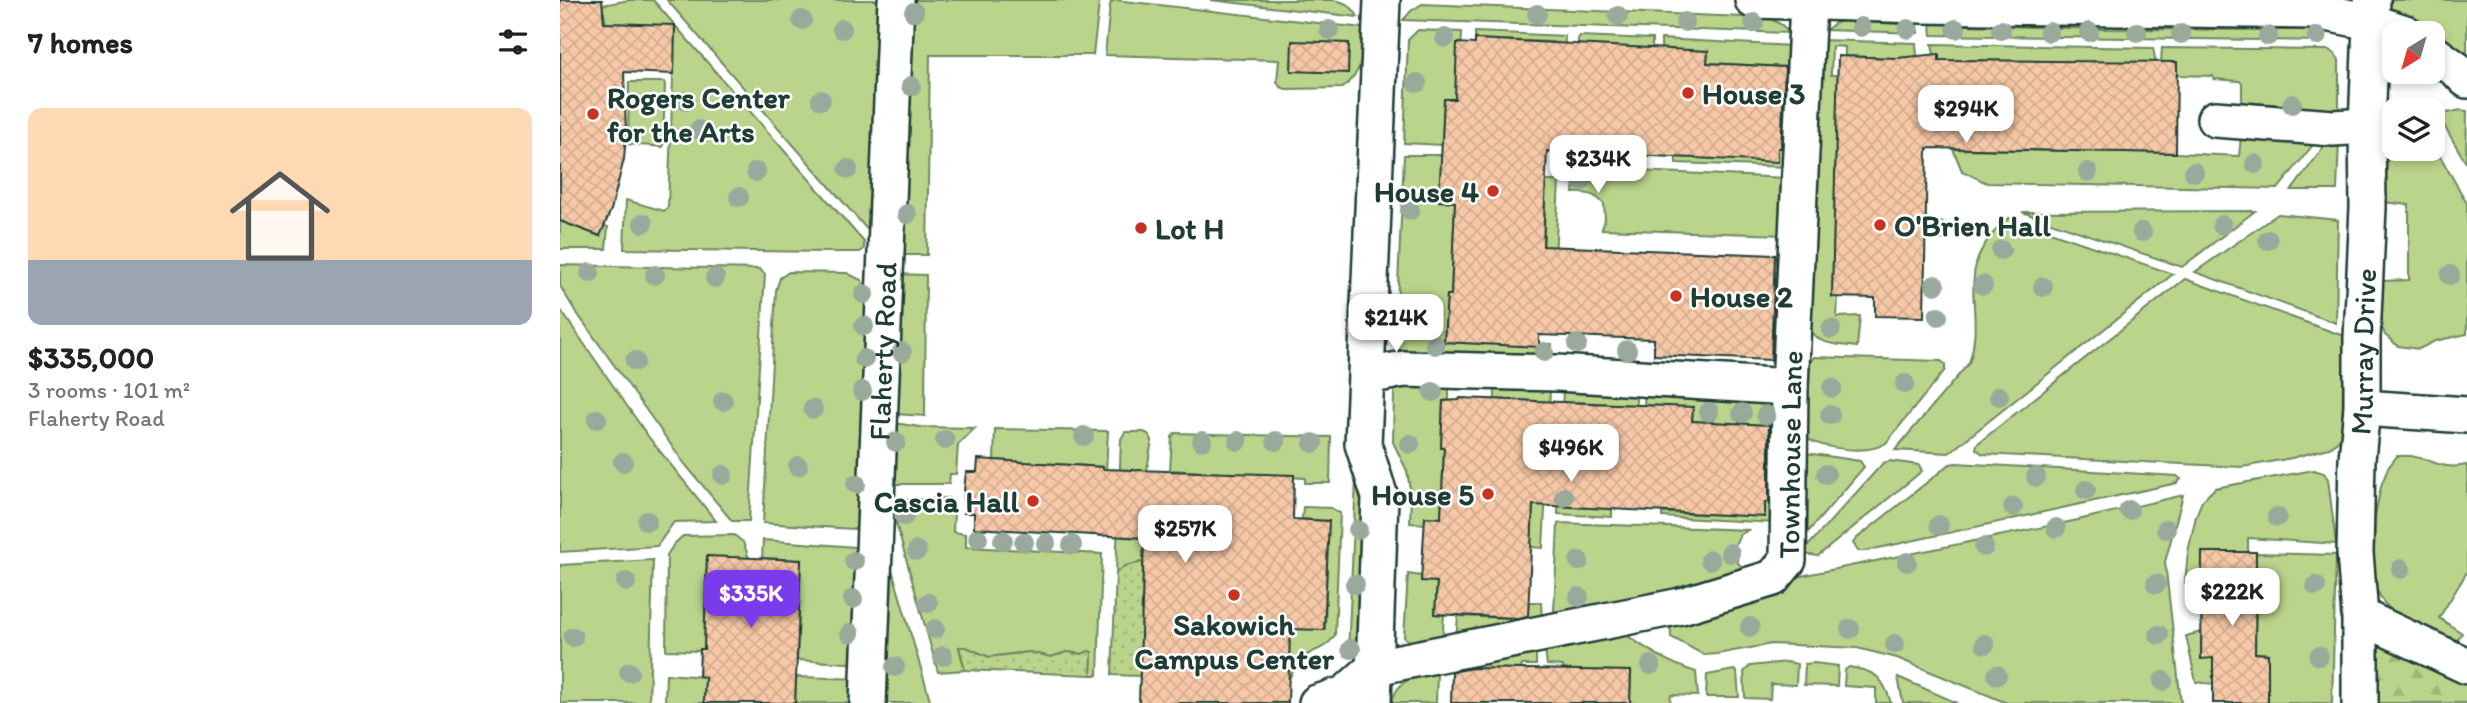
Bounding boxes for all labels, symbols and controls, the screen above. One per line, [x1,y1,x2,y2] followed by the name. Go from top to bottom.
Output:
[2382,21,2445,84] north arrow
[2382,21,2445,161] map controls
[494,23,532,61] icon: filters
[28,24,133,61] text: 7 homes
[1702,75,1805,112] place label: House 3
[607,79,791,150] place label: Rogers Center for the Arts
[1680,85,1696,101] marker: House 3
[1917,86,2015,145] pin: $294K
[1934,94,1998,122] text: $294K
[2382,98,2445,161] button: layers
[585,106,601,122] marker: Rogers Center for the Arts
[1549,136,1647,195] pin: $234K
[1566,144,1630,172] text: $234K
[217,153,343,279] icon: home
[1374,173,1479,210] place label: House 4
[1485,183,1501,199] marker: House 4
[1894,207,2051,244] place label: O'Brien Hall
[1155,210,1224,247] place label: Lot H
[1872,217,1888,233] marker: O'Brien Hall
[1133,220,1149,236] marker: Lot H
[860,261,904,441] street label: Flaherty Road
[2341,267,2384,437] street label: Murray Drive
[1690,278,1793,315] place label: House 2
[1668,288,1684,304] marker: House 2
[1347,294,1445,354] pin: $214K
[1365,303,1427,331] text: $214K
[28,339,154,376] text: $335,000
[1770,349,1810,559] street label: Townhouse Lane
[28,376,190,404] text: 3 rooms · 101 m²
[28,404,165,432] text: Flaherty Road
[1522,424,1620,484] pin: $496K
[1539,433,1603,461] text: $496K
[1371,476,1474,513] place label: House 5
[874,483,1020,520] place label: Cascia Hall
[1480,486,1496,502] marker: House 5
[1025,493,1041,509] marker: Cascia Hall
[1136,505,1234,565] pin: $257K
[1154,514,1216,542] text: $257K
[2183,568,2281,628] pin: $222K
[702,570,800,630] pin: $335K
[2201,577,2263,605] text: $222K
[719,579,783,607] text: $335K
[1226,587,1242,603] marker: Sakowich Campus Center
[1134,606,1335,677] place label: Sakowich Campus Center

